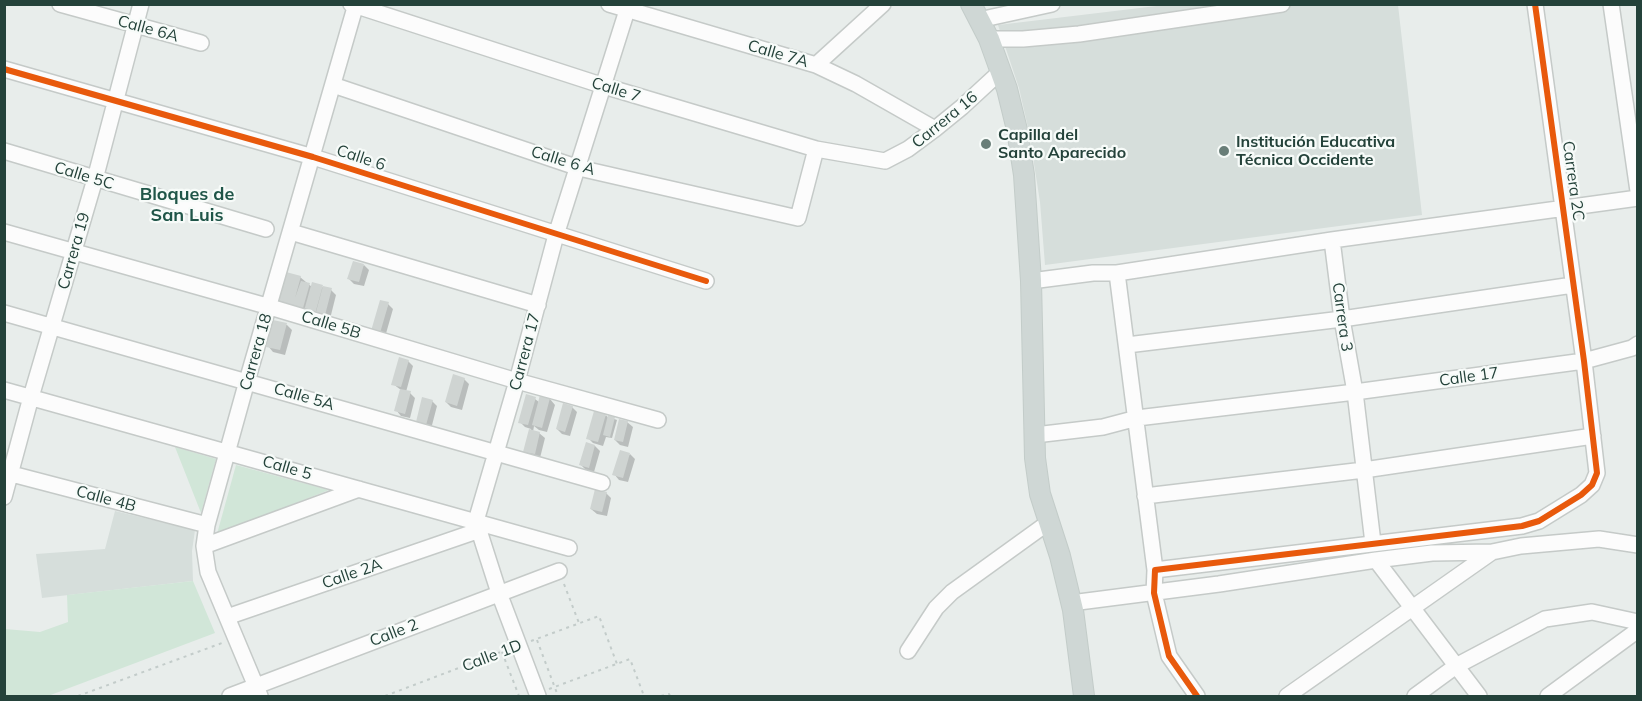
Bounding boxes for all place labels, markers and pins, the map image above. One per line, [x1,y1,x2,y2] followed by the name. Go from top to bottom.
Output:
[998,125,1126,163] place label: Capilla del Santo Aparecido
[1236,132,1395,170] place label: Institución Educativa Técnica Occidente
[979,137,993,151] marker: Capilla del Santo Aparecido
[1217,144,1231,158] marker: Institución Educativa Técnica Occidente

